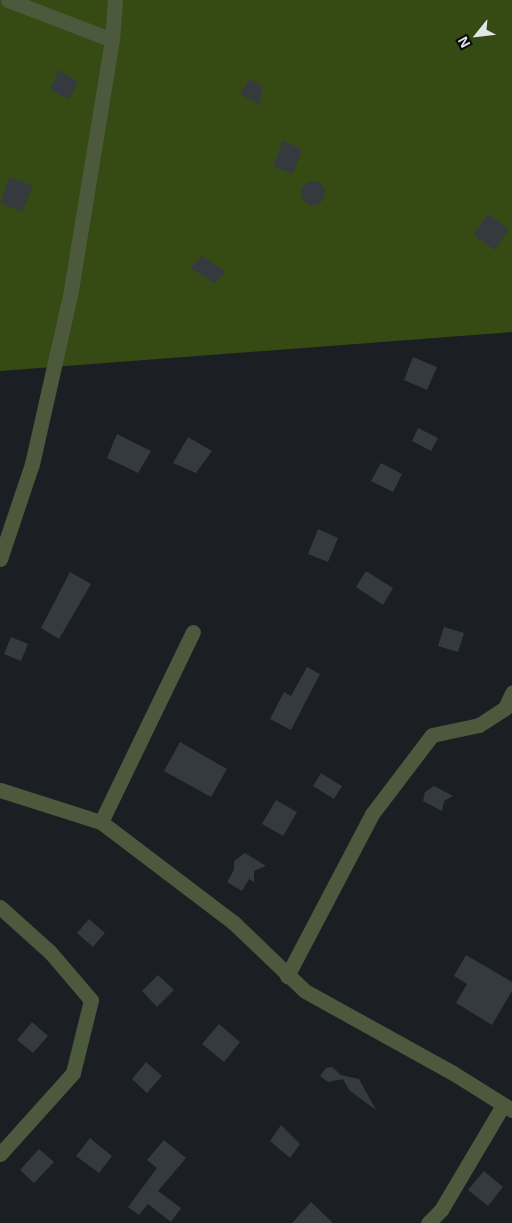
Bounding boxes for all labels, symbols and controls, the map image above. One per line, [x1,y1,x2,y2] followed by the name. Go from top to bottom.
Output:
[452,10,502,60] north arrow
[454,34,473,51] text: N

